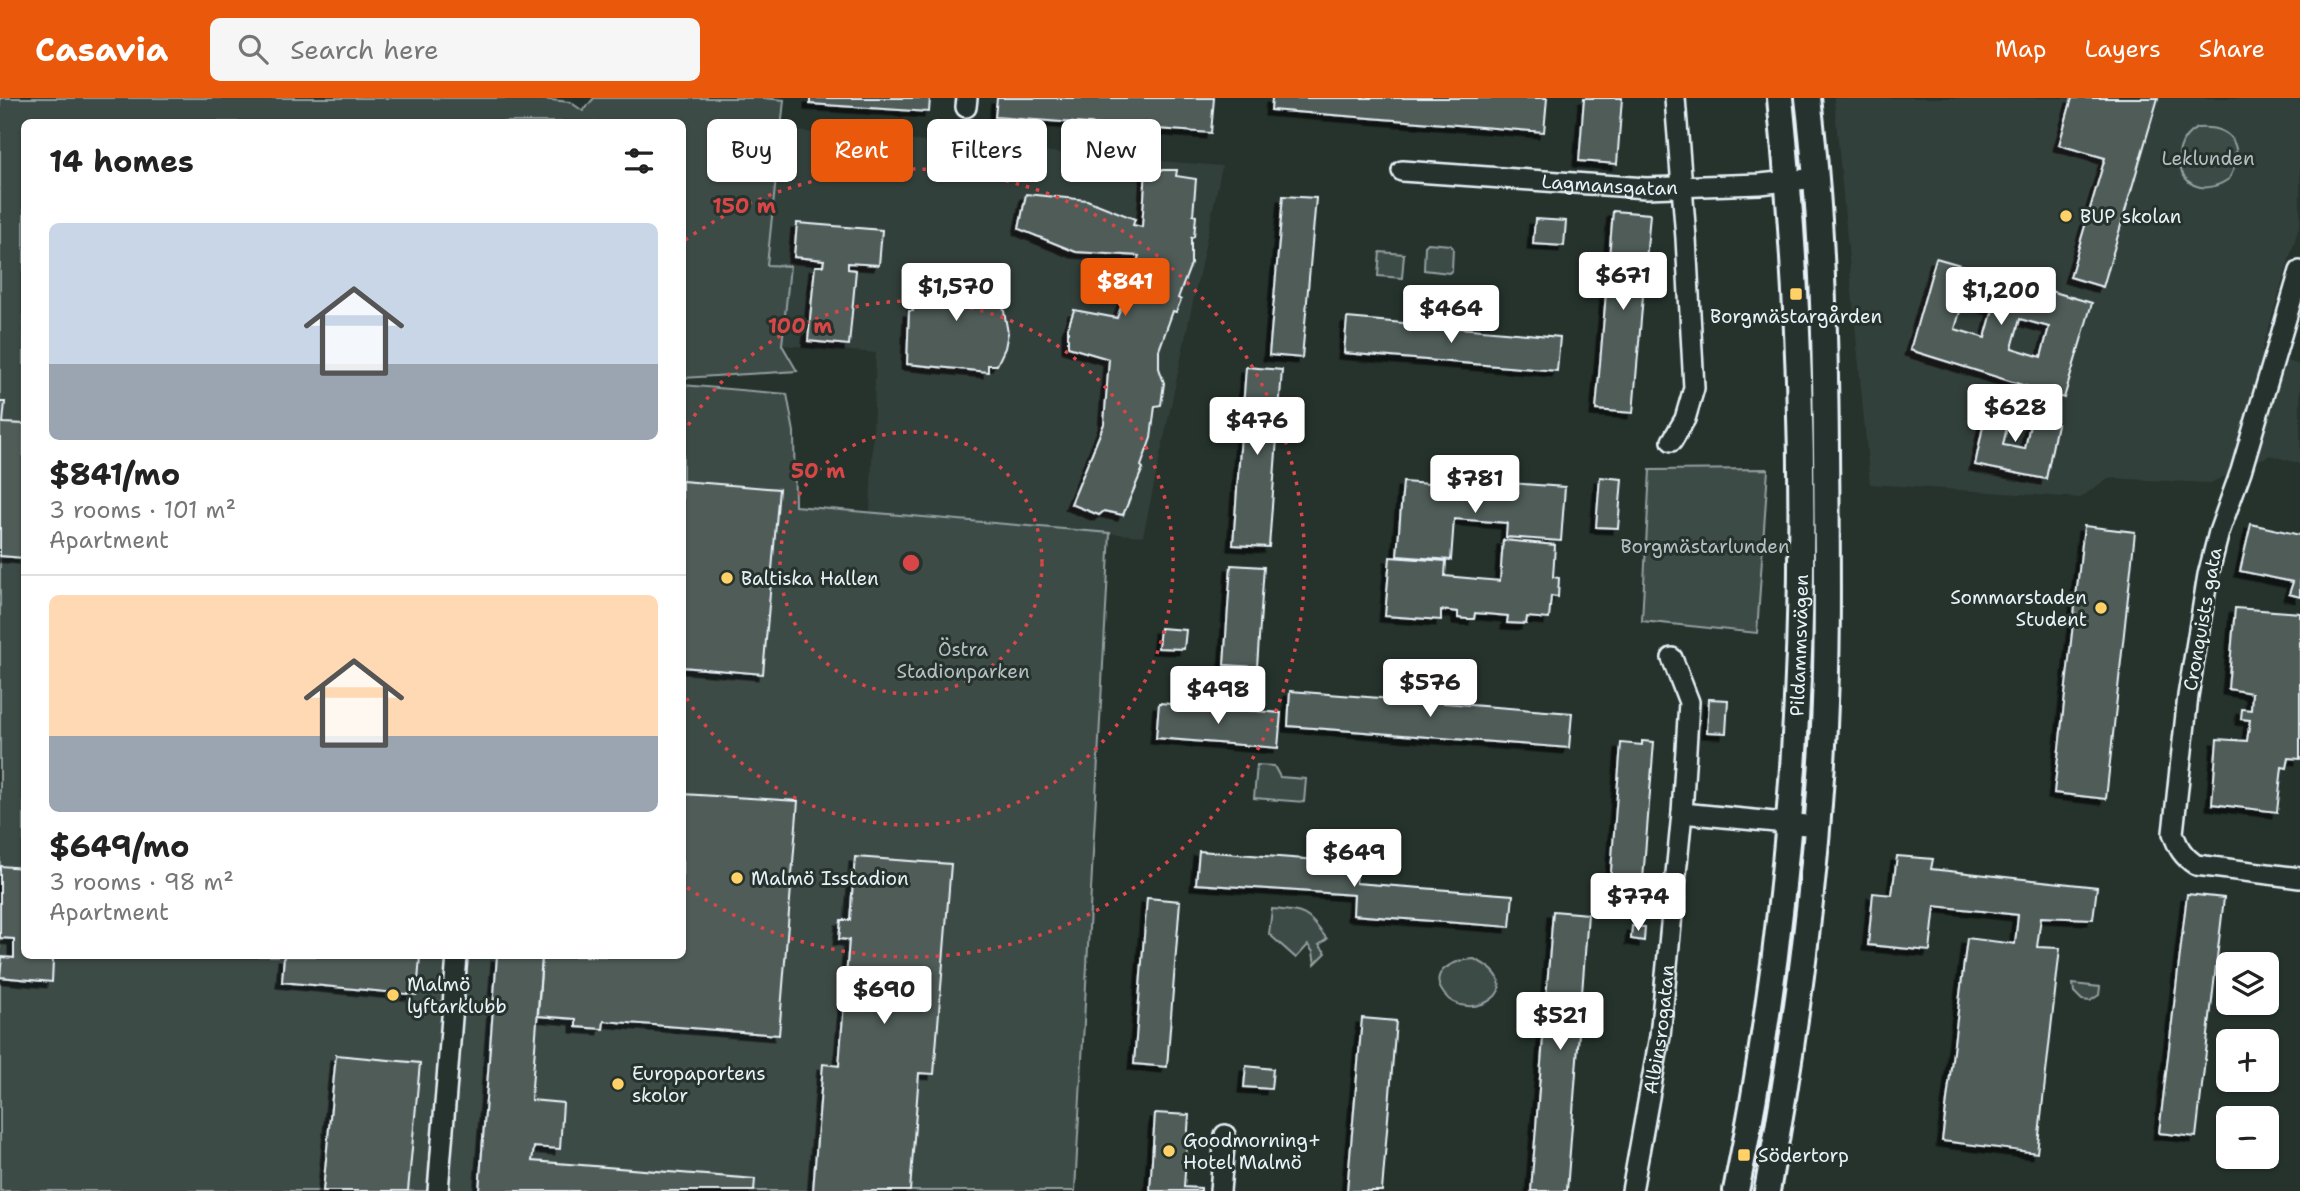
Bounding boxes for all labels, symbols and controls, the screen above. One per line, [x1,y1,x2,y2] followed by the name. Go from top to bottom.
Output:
[210,18,700,81] search box
[35,27,168,72] text: Casavia
[234,30,272,68] icon: search
[290,32,439,67] text: Search here
[1995,33,2046,65] text: Map
[2084,33,2161,65] text: Layers
[2199,33,2265,65] text: Share
[707,119,797,182] chip: Buy
[811,119,913,182] chip: Rent
[927,119,1047,182] chip: Filters
[1061,119,1161,182] chip: New
[49,141,194,182] text: 14 homes
[620,142,658,180] icon: filters
[2161,146,2255,171] park label: Leklunden
[1540,169,1678,201] street label: Lagmansgatan
[712,192,776,220] text: 150 m
[2080,204,2181,229] place label: BUP skolan
[2058,208,2074,224] marker: BUP skolan
[1582,252,1664,312] pin: $671
[1084,258,1166,318] pin: $841
[1595,260,1651,290] text: $671
[899,264,1013,323] pin: $1,570
[1097,266,1153,296] text: $841
[291,268,417,394] icon: home
[1944,268,2058,327] pin: $1,200
[918,271,994,301] text: $1,570
[1962,275,2040,305] text: $1,200
[1410,286,1492,345] pin: $464
[1788,286,1804,302] marker: Borgmästargården
[1419,293,1483,323] text: $464
[1710,304,1882,329] place label: Borgmästargården
[768,312,832,340] text: 100 m
[1974,384,2056,444] pin: $628
[1983,392,2047,422] text: $628
[1216,398,1298,457] pin: $476
[1226,405,1288,435] text: $476
[49,454,180,495] text: $841/mo
[1434,456,1516,515] pin: $781
[791,457,845,485] text: 50 m
[1446,463,1504,493] text: $781
[49,495,236,525] text: 3 rooms · 101 m²
[49,525,169,555] text: Apartment
[1620,534,1790,559] park label: Borgmästarlunden
[2178,545,2227,693] street label: Cronquists gata
[899,551,923,575] centre of rings
[741,566,879,591] place label: Baltiska Hallen
[719,570,735,586] marker: Baltiska Hallen
[1784,574,1814,717] street label: Pildammsvägen
[1950,585,2087,632] place label: Sommarstaden Student
[2093,600,2109,616] marker: Sommarstaden Student
[896,637,1030,684] park label: Östra Stadionparken
[291,640,417,766] icon: home
[1389,660,1471,719] pin: $576
[1177,666,1259,726] pin: $498
[1399,667,1461,697] text: $576
[1186,674,1250,704] text: $498
[49,826,190,867] text: $649/mo
[1313,830,1395,889] pin: $649
[1322,837,1386,867] text: $649
[751,866,909,891] place label: Malmö Isstadion
[49,867,234,897] text: 3 rooms · 98 m²
[729,870,745,886] marker: Malmö Isstadion
[1597,874,1679,933] pin: $774
[1607,881,1669,911] text: $774
[49,897,169,927] text: Apartment
[2216,952,2279,1169] map controls
[2216,952,2279,1015] button: layers
[1638,964,1680,1096] street label: Albinsrogatan
[843,967,925,1026] pin: $690
[407,972,507,1019] place label: Malmö lyftarklubb
[853,974,916,1004] text: $690
[385,987,401,1003] marker: Malmö lyftarklubb
[1519,992,1601,1052] pin: $521
[1532,1000,1588,1030] text: $521
[2216,1029,2279,1092] button: +
[632,1061,766,1108] place label: Europaportens skolor
[610,1076,626,1092] marker: Europaportens skolor
[2216,1106,2279,1169] button: −
[1183,1128,1321,1175] place label: Goodmorning+ Hotel Malmö
[1161,1143,1177,1159] marker: Goodmorning+ Hotel Malmö
[1758,1143,1849,1168] place label: Södertorp
[1736,1147,1752,1163] marker: Södertorp

